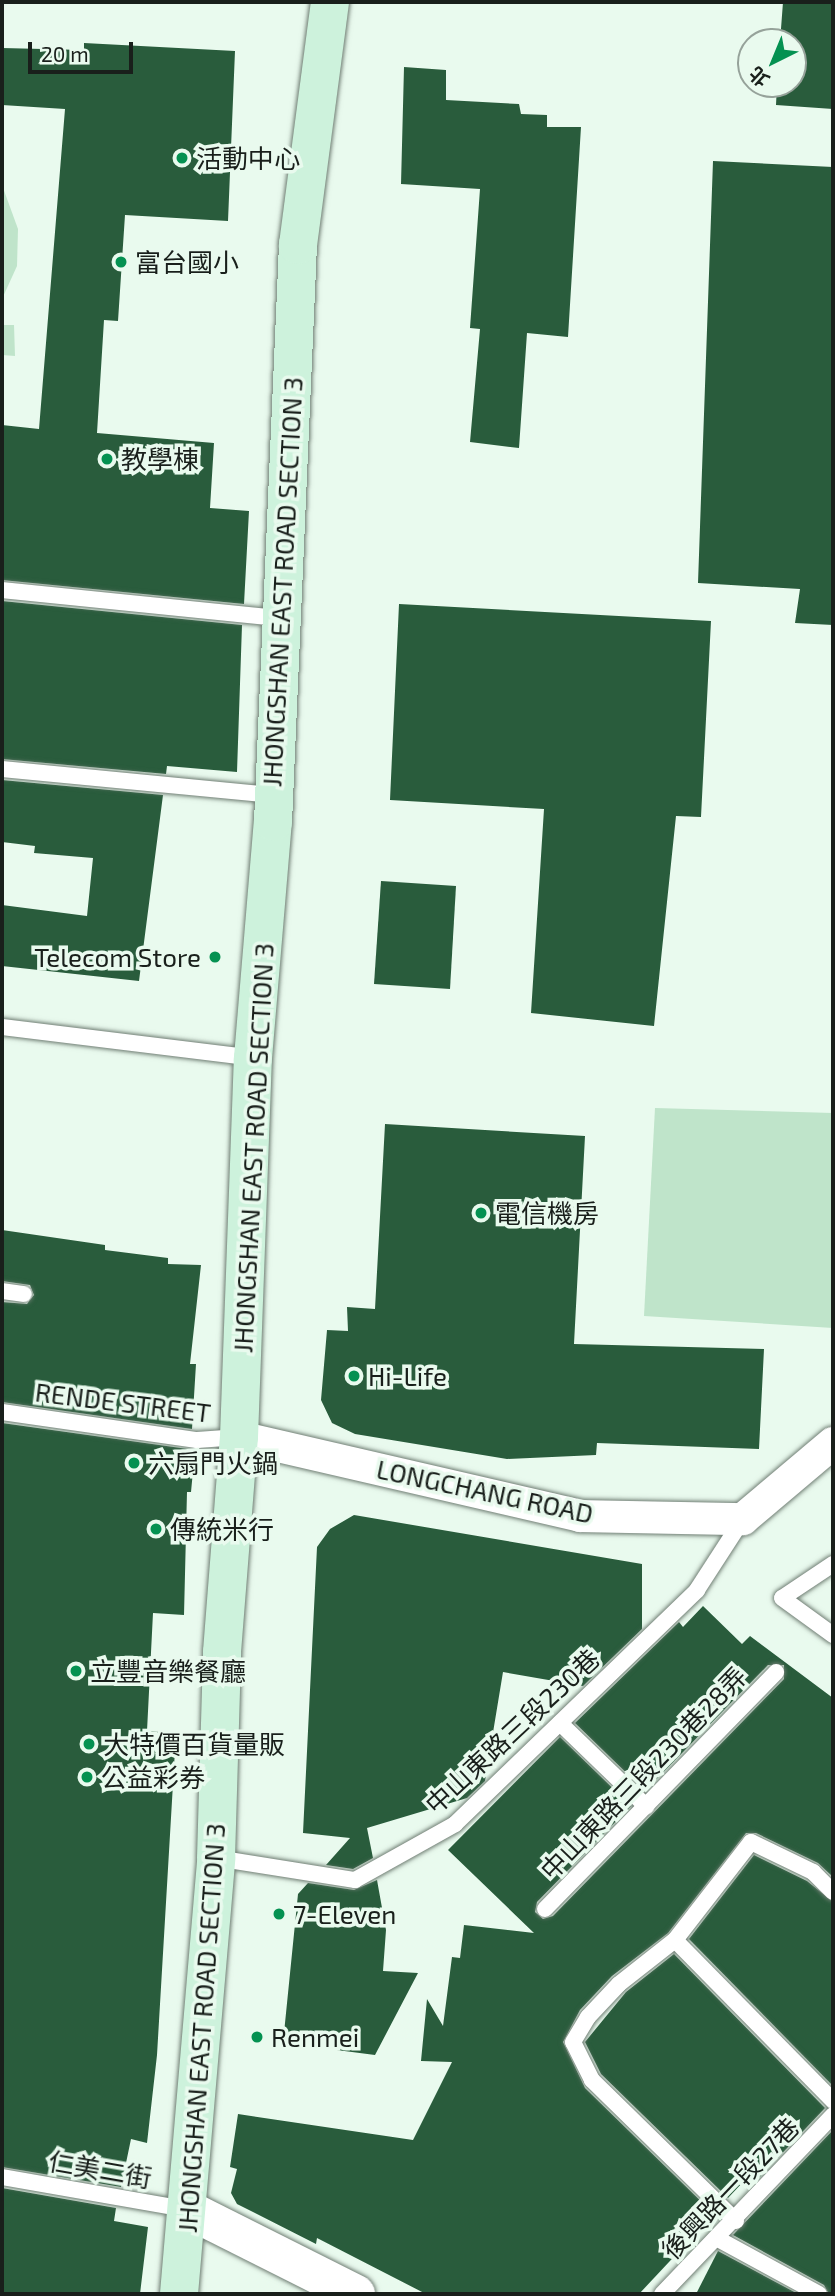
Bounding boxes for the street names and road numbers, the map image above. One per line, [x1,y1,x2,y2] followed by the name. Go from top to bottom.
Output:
[256,376,308,788] street label: JHONGSHAN EAST ROAD SECTION 3
[227,942,279,1354] street label: JHONGSHAN EAST ROAD SECTION 3
[33,1376,213,1428] street label: RENDE STREET
[374,1453,596,1529] street label: LONGCHANG ROAD
[418,1642,606,1820] street label: 中山東路三段230巷
[533,1660,753,1886] street label: 中山東路三段230巷28弄
[171,1822,231,2234] street label: JHONGSHAN EAST ROAD SECTION 3
[655,2111,805,2265] street label: 後興路一段27巷
[46,2145,154,2193] street label: 仁美二街

